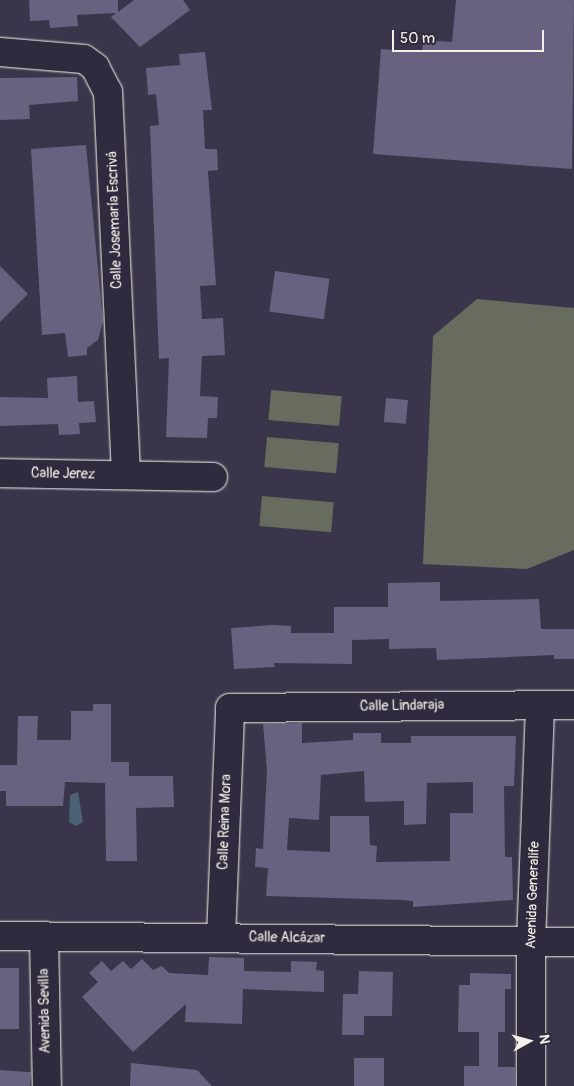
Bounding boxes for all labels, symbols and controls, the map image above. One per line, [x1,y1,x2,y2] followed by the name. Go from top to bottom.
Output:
[394,20,546,52] scale bar
[400,29,435,48] text: 50 m
[104,151,126,289] street label: Calle Josemaría Escrivá
[31,465,95,483] street label: Calle Jerez
[360,697,444,715] street label: Calle Lindaraja
[215,774,235,870] street label: Calle Reina Mora
[523,841,543,949] street label: Avenida Generalife
[249,929,325,947] street label: Calle Alcázar
[36,968,54,1054] street label: Avenida Sevilla
[504,1016,554,1066] north arrow
[535,1033,553,1045] text: N

